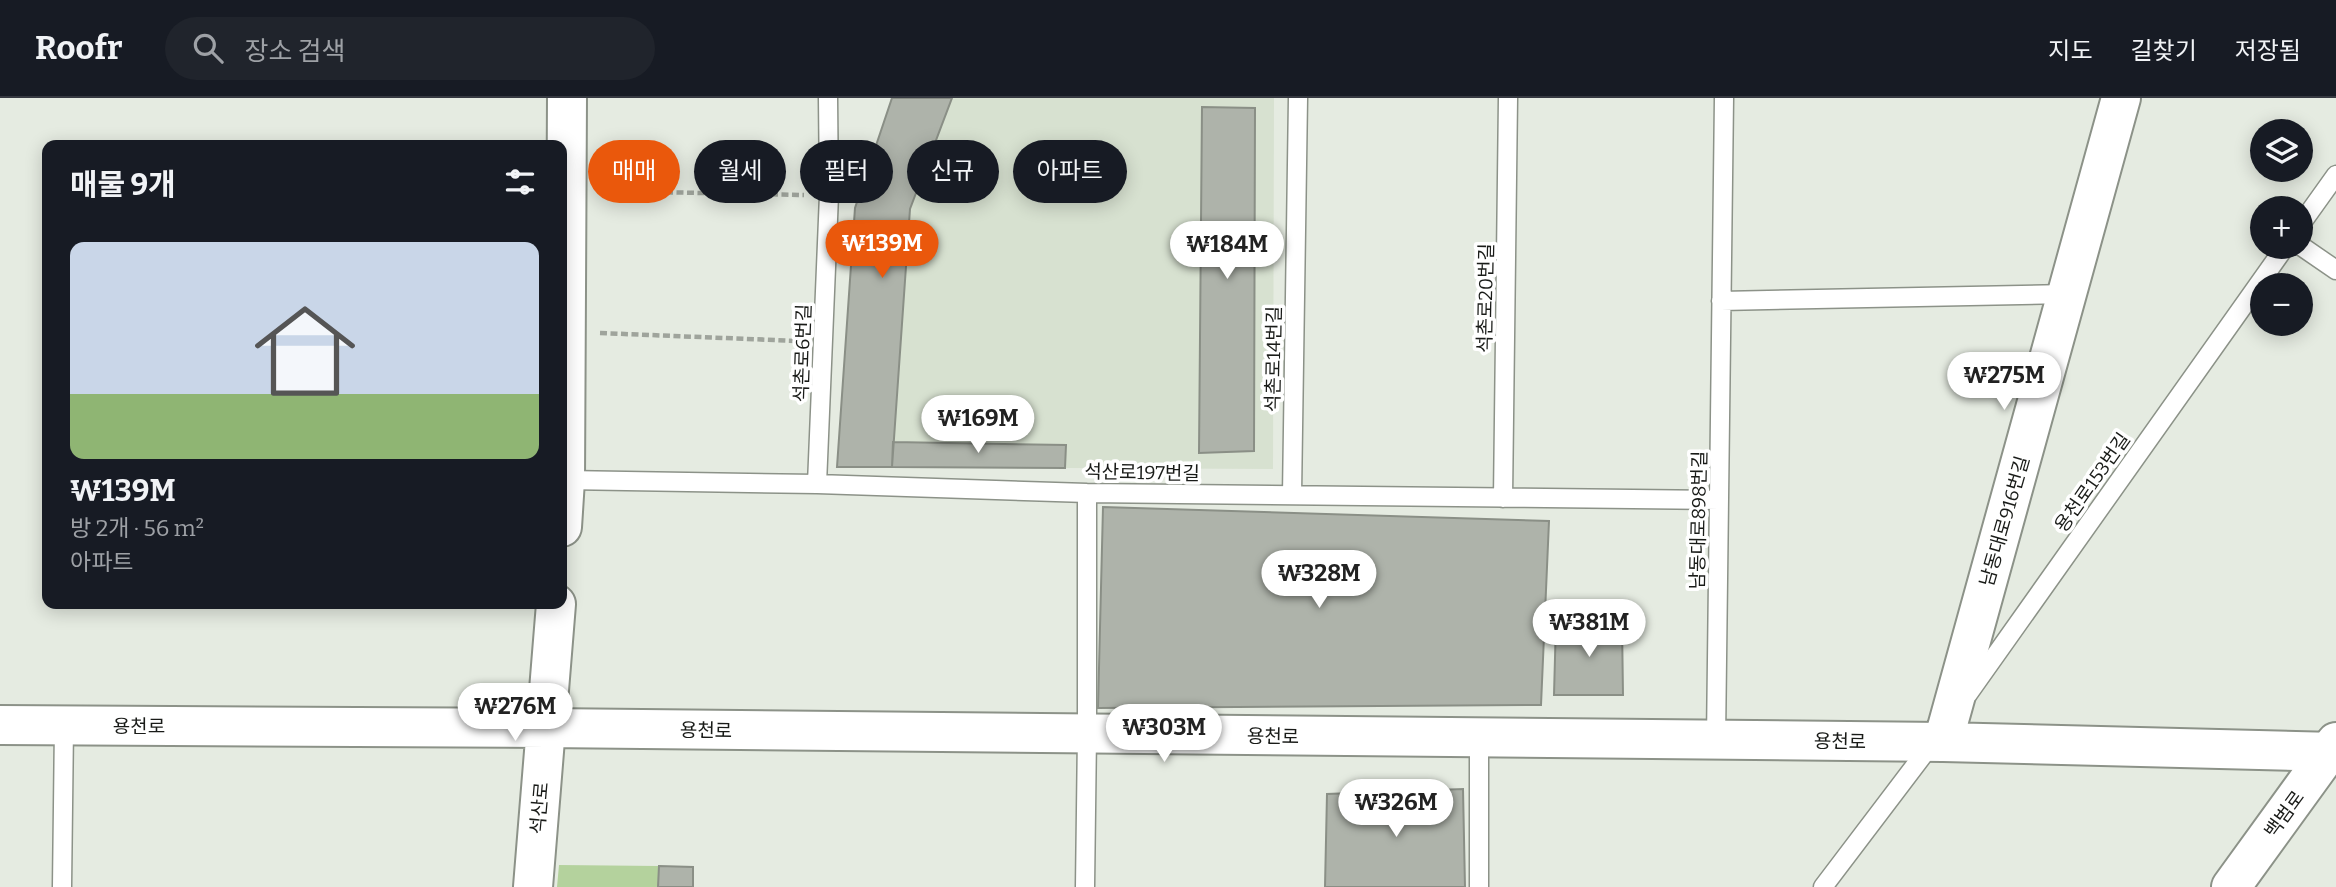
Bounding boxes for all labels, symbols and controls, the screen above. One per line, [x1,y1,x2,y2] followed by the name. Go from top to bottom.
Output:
[165,17,655,80] search box
[35,28,123,68] text: Roofr
[189,29,227,67] icon: search
[245,36,345,67] text: 장소 검색
[2048,37,2093,65] text: 지도
[2131,37,2197,65] text: 길찾기
[2235,37,2301,65] text: 저장됨
[2250,119,2313,336] map controls
[2250,119,2313,182] button: layers
[588,140,680,203] chip: 매매
[694,140,786,203] chip: 월세
[800,140,893,203] chip: 필터
[907,140,999,203] chip: 신규
[1013,140,1127,203] chip: 아파트
[501,163,539,201] icon: filters
[70,167,176,203] text: 매물 9개
[2250,196,2313,259] button: +
[833,220,931,280] pin: ₩139M
[1178,222,1276,281] pin: ₩184M
[842,229,922,257] text: ₩139M
[1186,230,1268,258] text: ₩184M
[1473,243,1498,353] street label: 석촌로20번길
[2250,273,2313,336] button: −
[242,288,368,414] icon: home
[789,303,816,403] street label: 석촌로6번길
[1261,306,1286,412] street label: 석촌로14번길
[1955,352,2053,412] pin: ₩275M
[1963,361,2045,389] text: ₩275M
[929,396,1027,455] pin: ₩169M
[937,404,1019,432] text: ₩169M
[2050,428,2135,536] street label: 용천로153번길
[1686,450,1711,590] street label: 남동대로898번길
[1975,453,2034,589] street label: 남동대로916번길
[1084,460,1200,485] street label: 석산로197번길
[70,473,176,509] text: ₩139M
[70,514,204,542] text: 방 2개 · 56 m²
[70,548,133,576] text: 아파트
[1270,550,1368,610] pin: ₩328M
[1277,559,1361,587] text: ₩328M
[1540,600,1638,659] pin: ₩381M
[1549,608,1629,636] text: ₩381M
[466,684,564,743] pin: ₩276M
[474,692,556,720] text: ₩276M
[1115,704,1213,764] pin: ₩303M
[1122,713,1206,741] text: ₩303M
[113,715,165,738] street label: 용천로
[680,719,732,742] street label: 용천로
[1247,725,1299,748] street label: 용천로
[1814,730,1866,753] street label: 용천로
[1347,780,1445,839] pin: ₩326M
[526,781,553,835] street label: 석산로
[2260,786,2309,842] street label: 백범로
[1354,788,1438,816] text: ₩326M

